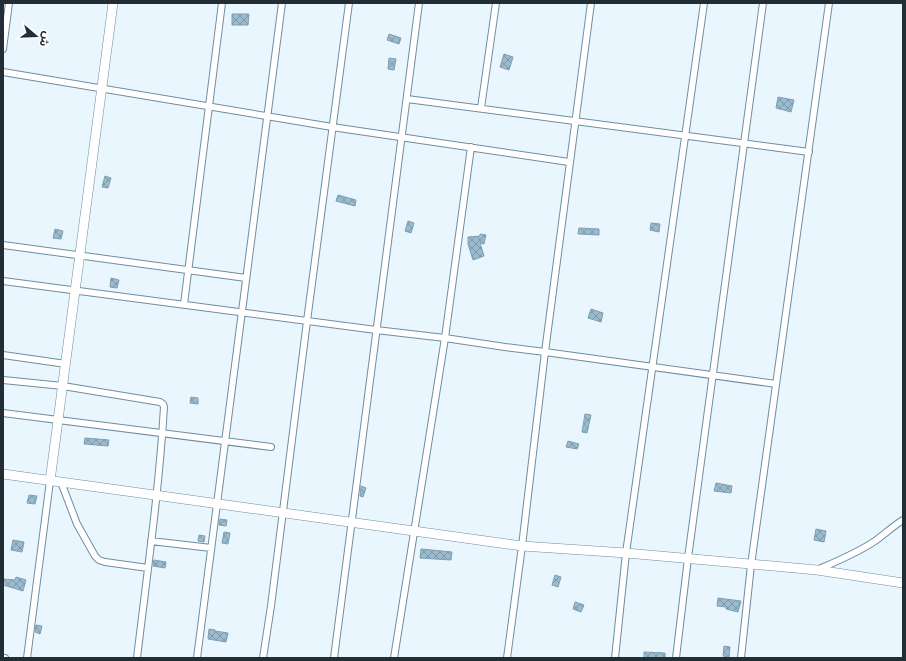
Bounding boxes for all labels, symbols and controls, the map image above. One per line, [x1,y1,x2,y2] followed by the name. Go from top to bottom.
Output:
[16,16,56,56] north arrow
[36,30,54,48] text: ش

